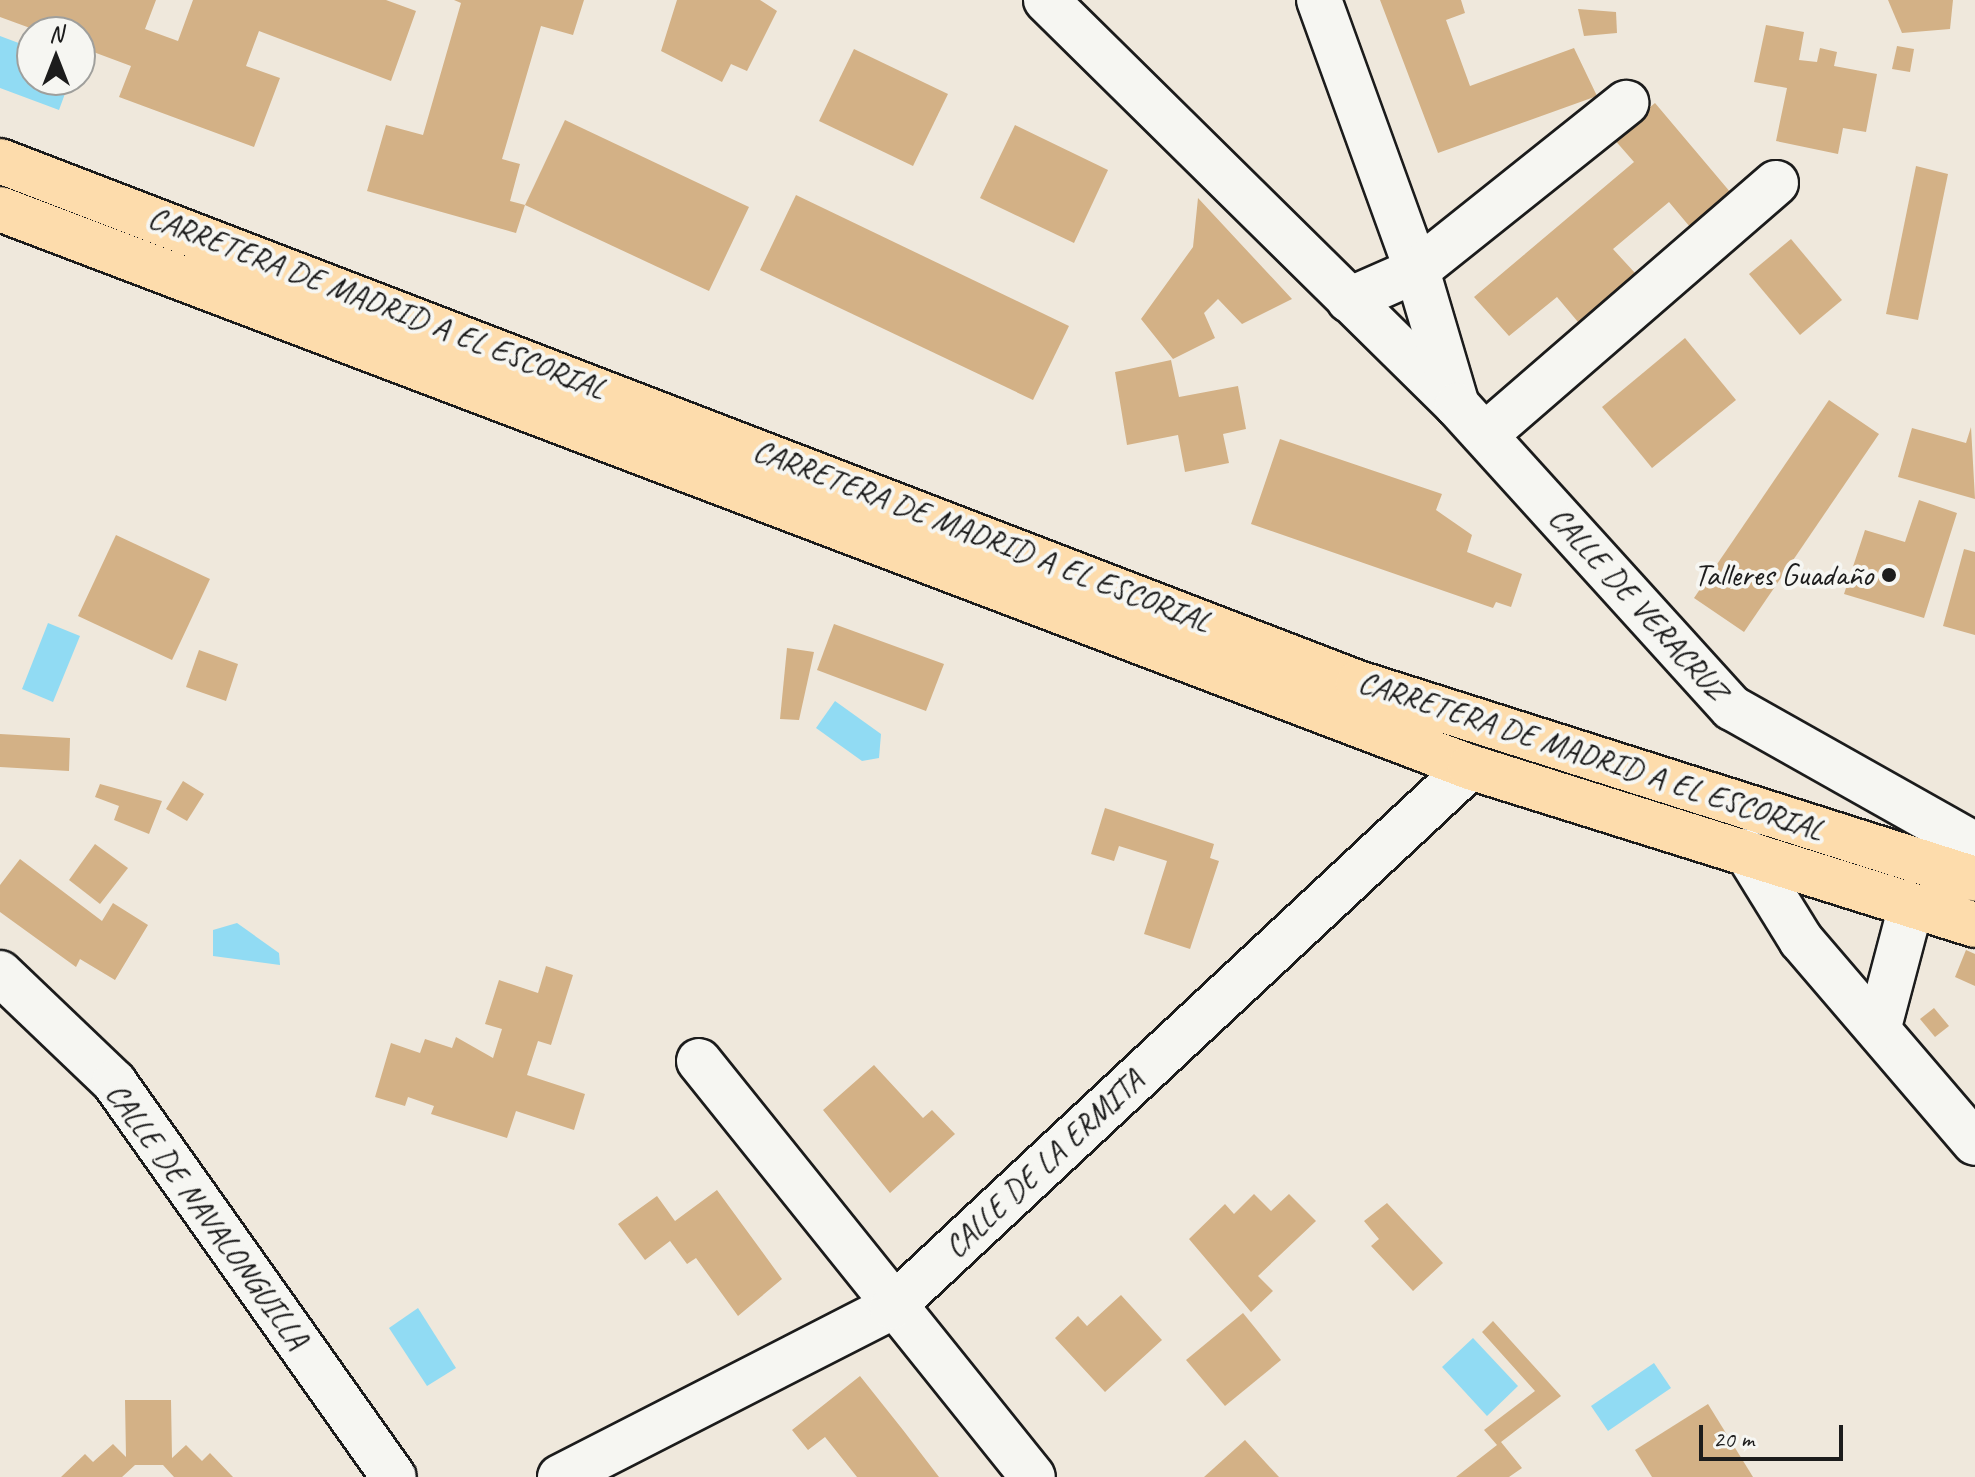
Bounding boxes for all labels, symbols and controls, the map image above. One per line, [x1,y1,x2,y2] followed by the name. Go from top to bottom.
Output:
[16,16,96,96] north arrow
[49,20,63,48] text: N
[143,198,611,408] street label: CARRETERA DE MADRID A EL ESCORIAL
[748,431,1216,641] street label: CARRETERA DE MADRID A EL ESCORIAL
[1540,498,1736,710] street label: CALLE DE VERACRUZ
[1694,556,1873,594] place label: Talleres Guadaño
[1880,566,1898,584] marker: Talleres Guadaño
[1354,663,1828,849] street label: CARRETERA DE MADRID A EL ESCORIAL
[936,1061,1152,1267] street label: CALLE DE LA ERMITA
[97,1075,317,1357] street label: CALLE DE NAVALONGUILLA
[1703,1409,1847,1459] scale bar
[1713,1424,1754,1454] text: 20 m

